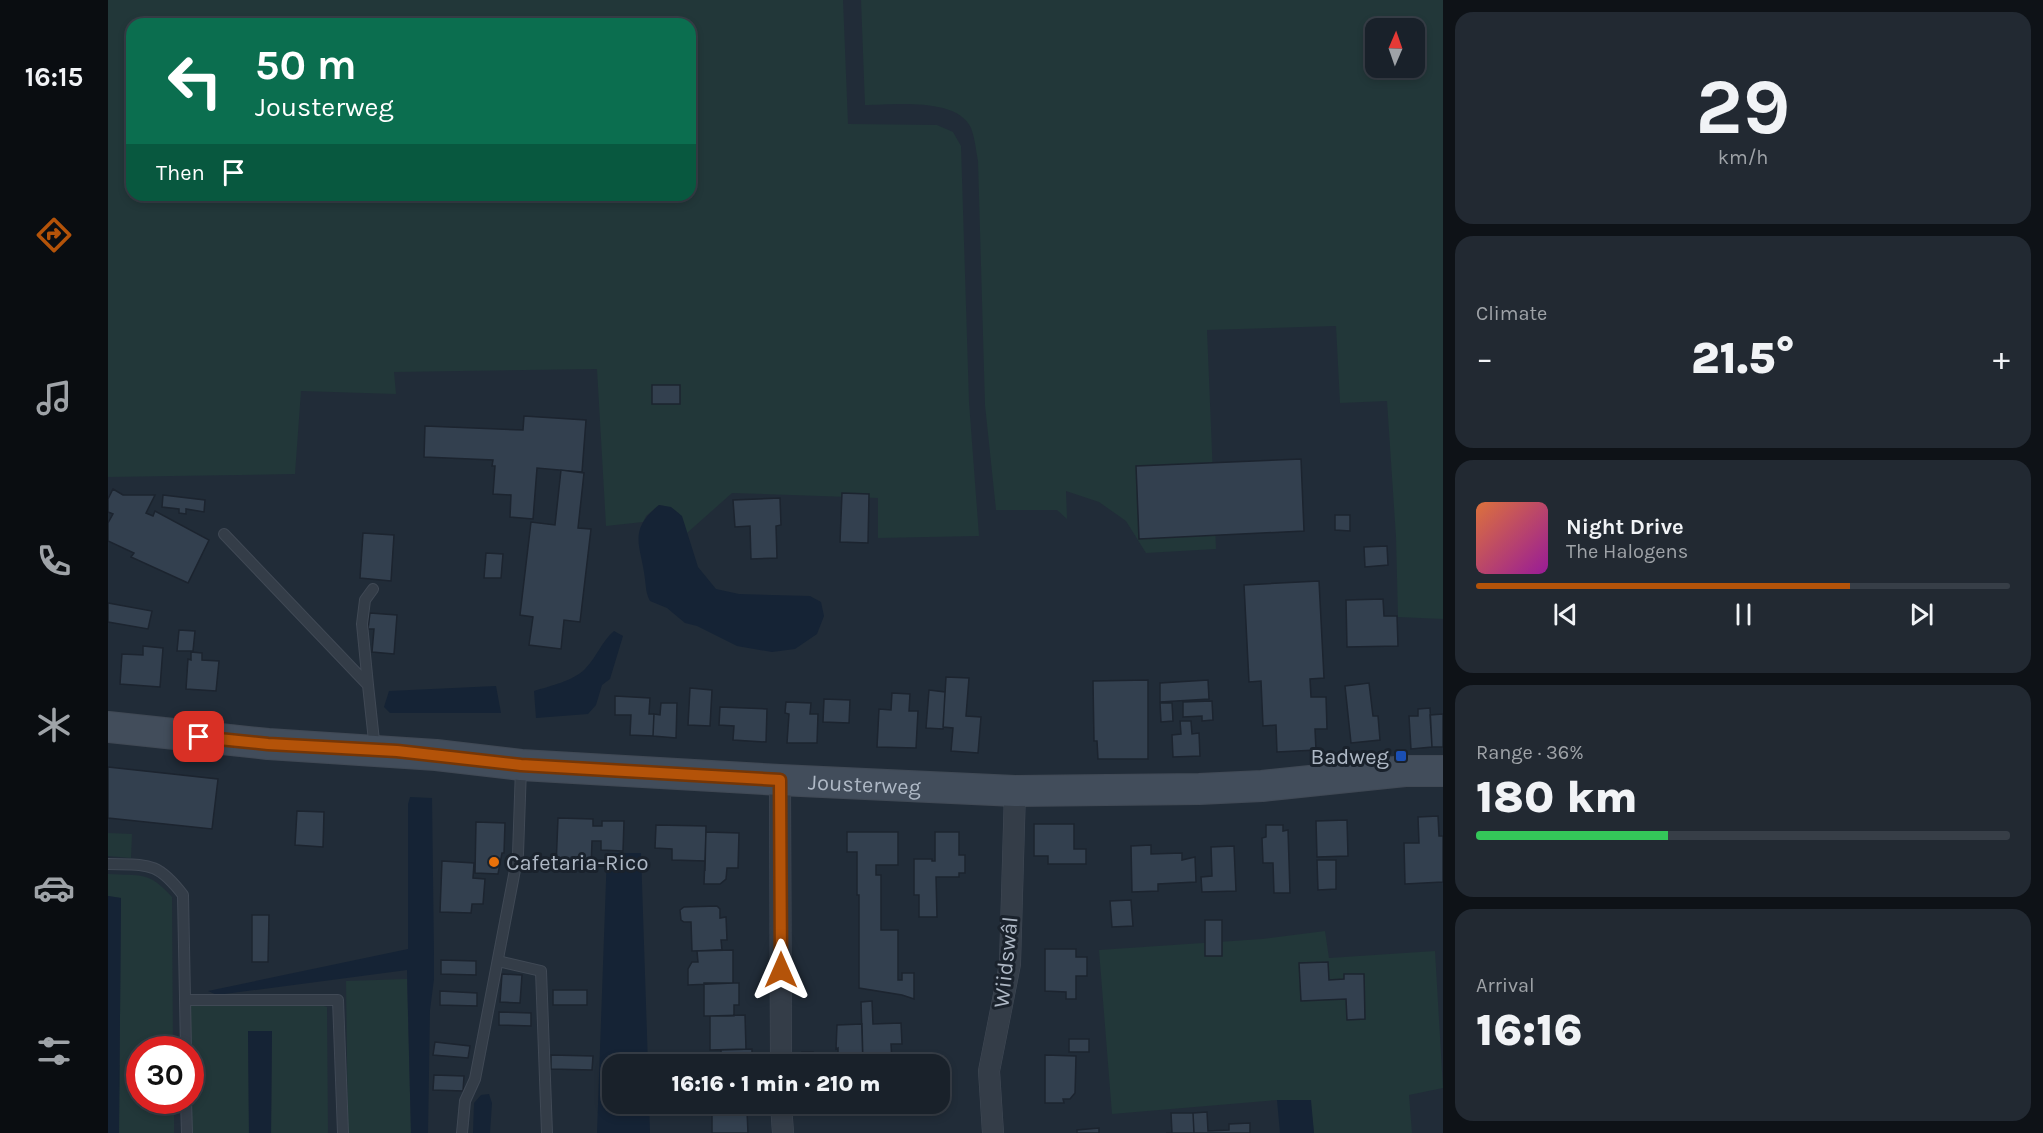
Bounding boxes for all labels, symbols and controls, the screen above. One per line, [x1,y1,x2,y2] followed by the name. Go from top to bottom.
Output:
[1365,18,1425,78] north arrow
[1365,18,1425,78] map controls
[255,40,357,90] text: 50 m
[156,42,234,120] icon: left
[25,61,83,93] text: 16:15
[1696,61,1790,153] text: 29
[255,91,394,123] text: Jousterweg
[1718,146,1768,169] text: km/h
[217,156,250,189] icon: arrive
[156,160,205,186] text: Then
[33,214,75,256] icon: directions
[1476,302,1547,325] text: Climate
[1691,332,1795,384] text: 21.5°
[1476,339,1493,377] text: −
[1993,339,2010,377] text: +
[33,377,75,419] icon: music
[1566,514,1684,540] text: Night Drive
[33,540,75,582] icon: phone
[1566,540,1688,563] text: The Halogens
[1549,598,1582,631] icon: previous
[1727,598,1760,631] icon: pause
[1905,598,1938,631] icon: next
[33,704,75,746] icon: climate
[173,711,224,762] pin
[182,720,215,753] icon: arrive
[1476,741,1584,764] text: Range · 36%
[1311,744,1390,770] place label: Badweg
[1394,749,1408,763] marker: Badweg
[808,769,922,801] street label: Jousterweg
[1476,771,1638,823] text: 180 km
[506,850,649,876] place label: Cafetaria-Rico
[487,855,501,869] marker: Cafetaria-Rico
[33,867,75,909] icon: car
[988,915,1024,1009] street label: Wiidswâl
[749,938,813,1002] position arrow
[1476,974,1535,997] text: Arrival
[1476,1004,1582,1056] text: 16:16
[33,1030,75,1072] icon: filters
[126,1036,204,1114] speed limit sign: 30
[672,1071,880,1097] text: 16:16 · 1 min · 210 m

